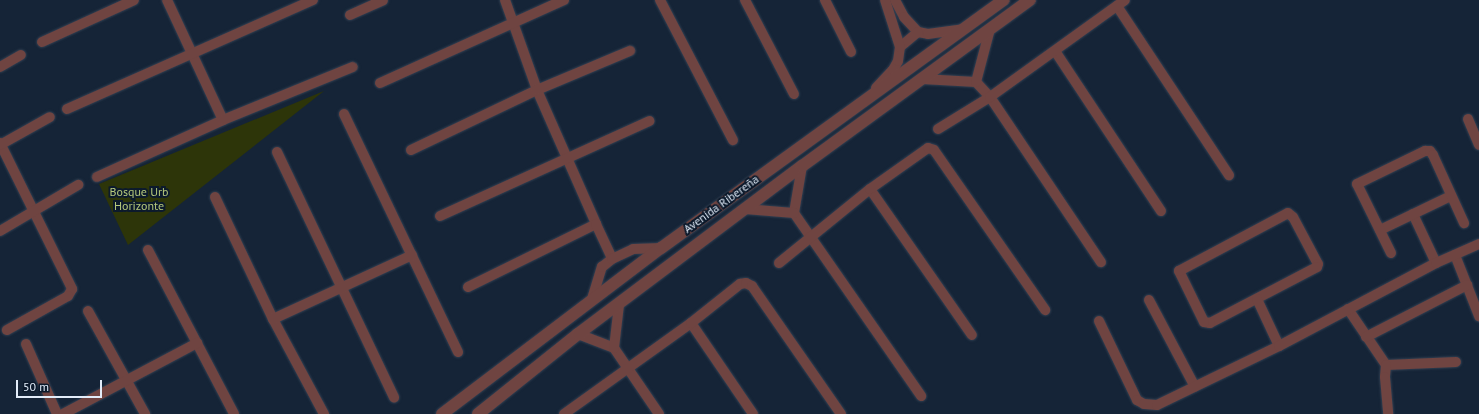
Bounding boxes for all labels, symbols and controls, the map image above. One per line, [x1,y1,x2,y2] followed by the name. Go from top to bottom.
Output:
[681,172,761,236] street label: Avenida Ribereña
[109,185,169,213] park label: Bosque Urb Horizonte
[18,372,104,398] scale bar
[23,379,49,394] text: 50 m

